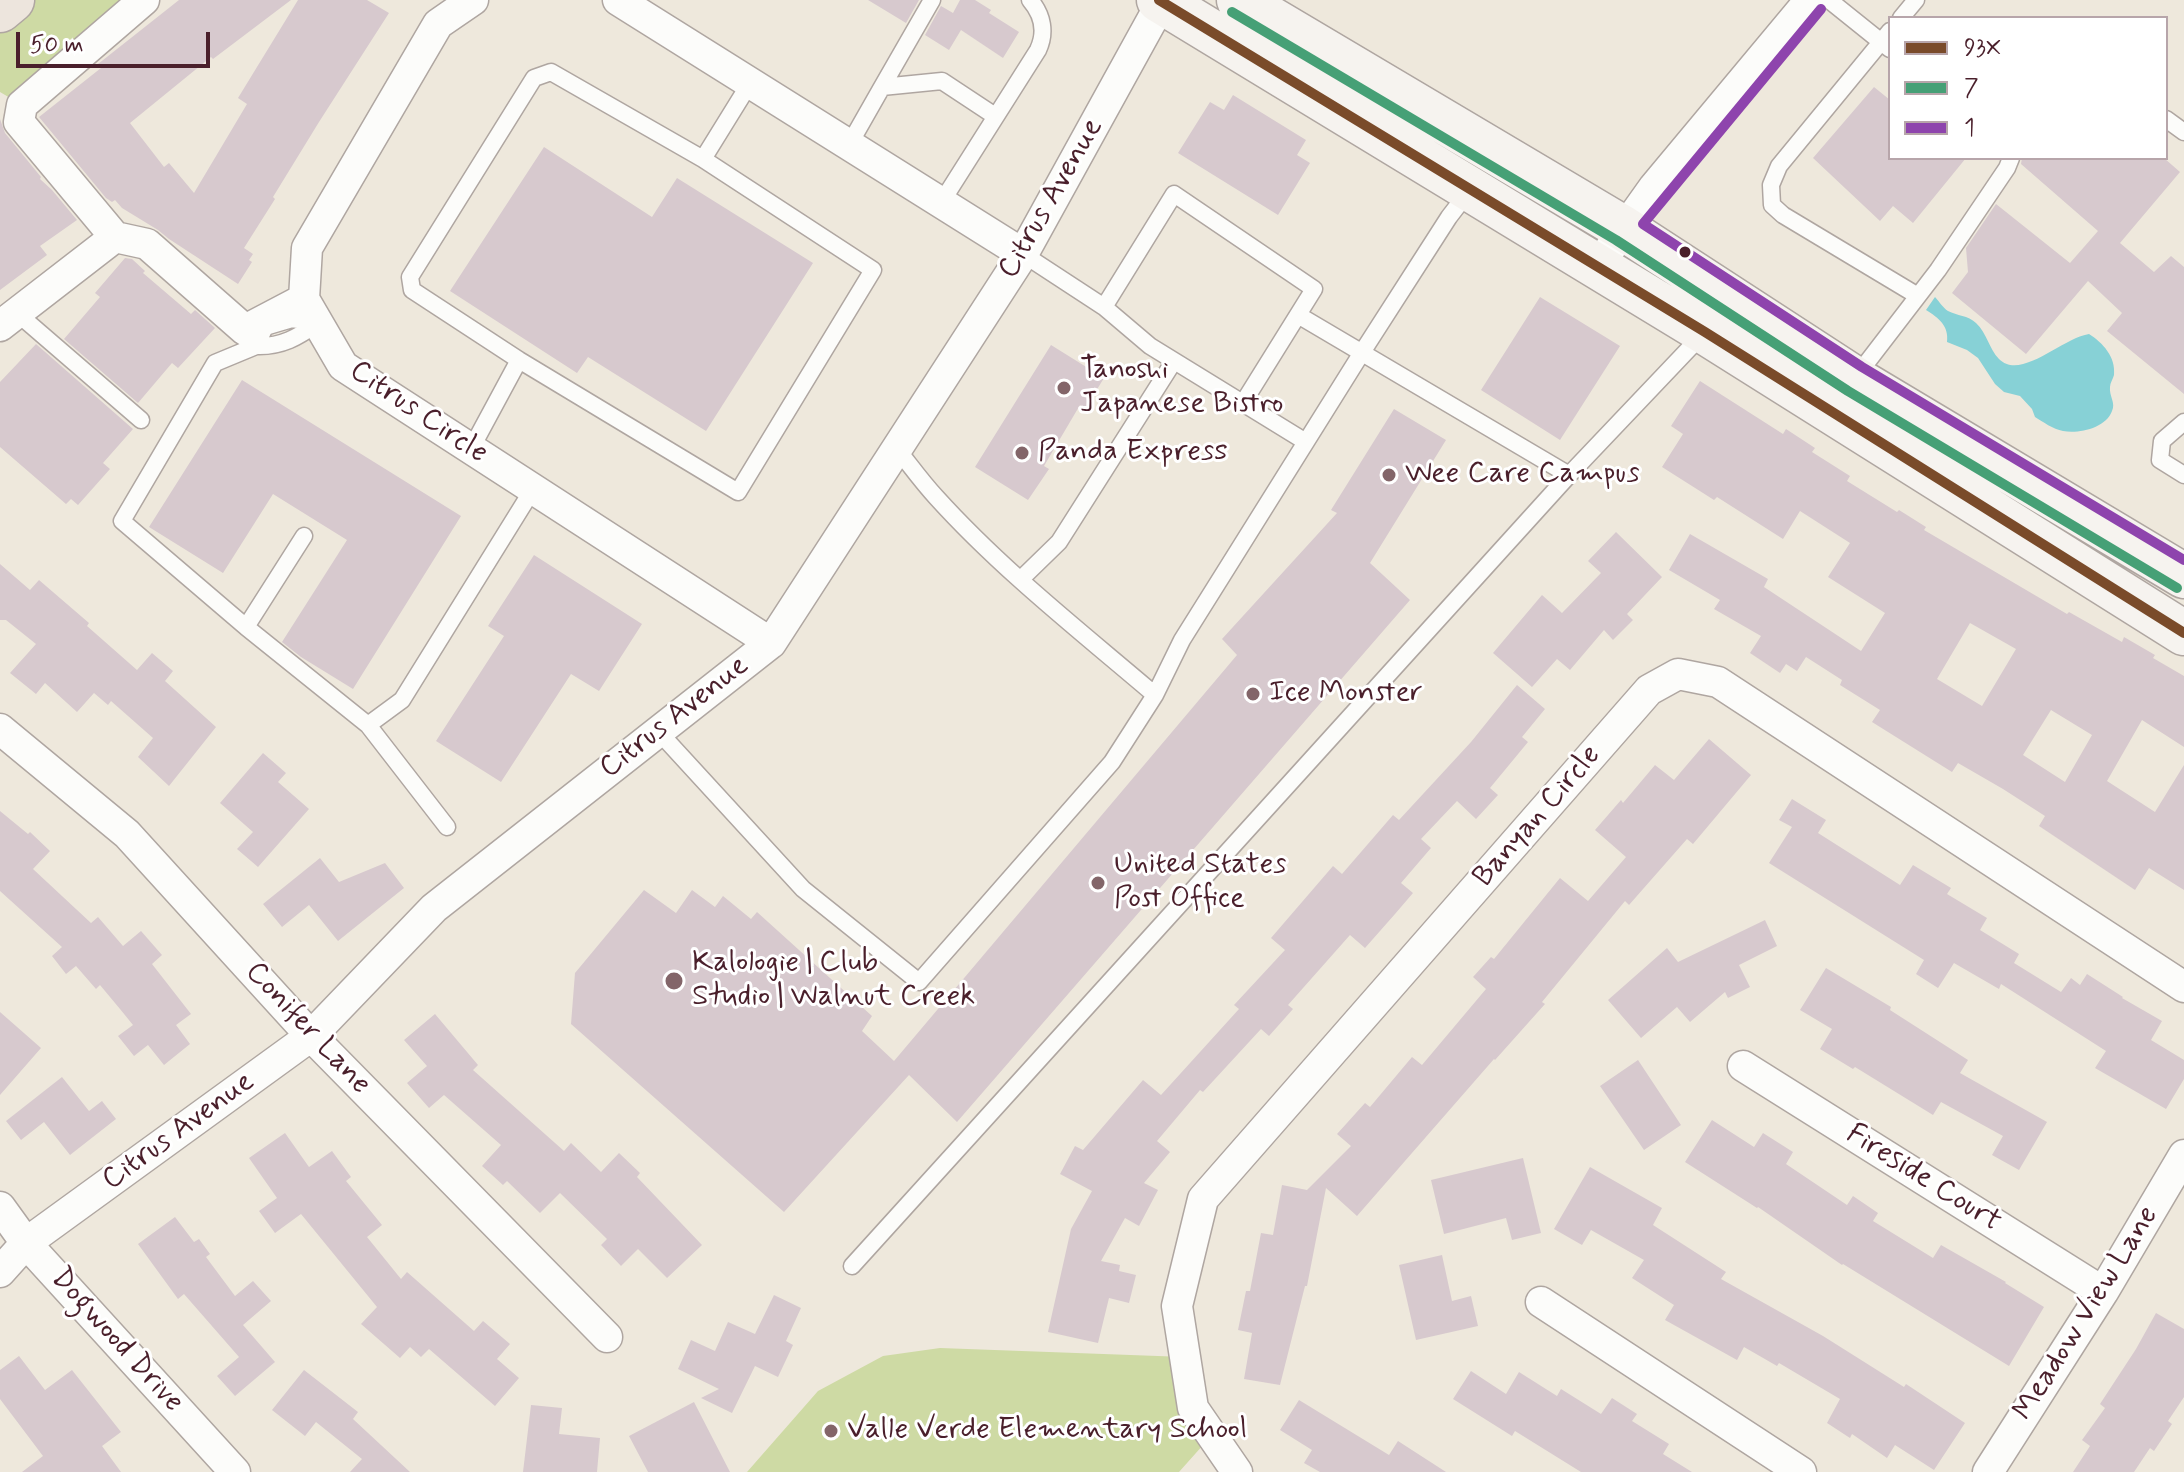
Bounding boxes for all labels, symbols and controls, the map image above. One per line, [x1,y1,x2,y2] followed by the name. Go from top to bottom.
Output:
[20,16,214,66] scale bar
[1888,16,2168,160] legend
[30,30,84,61] text: 50 m
[1964,33,2001,64] text: 93X
[1964,73,1979,104] text: 7
[992,112,1112,286] street label: Citrus Avenue
[1964,113,1975,144] text: 1
[1677,244,1693,260] unlabelled marker
[1080,353,1283,424] place label: Tanoshi Japanese Bistro
[342,354,494,472] street label: Citrus Circle
[1055,379,1073,397] marker: Tanoshi Japanese Bistro
[1038,435,1228,471] place label: Panda Express
[1013,444,1031,462] marker: Panda Express
[1405,457,1640,493] place label: Wee Care Campus
[1380,466,1398,484] marker: Wee Care Campus
[593,649,757,787] street label: Citrus Avenue
[1269,676,1423,712] place label: Ice Monster
[1244,685,1262,703] marker: Ice Monster
[1467,739,1609,895] street label: Banyan Circle
[1114,848,1286,918] place label: United States Post Office
[1089,874,1107,892] marker: United States Post Office
[692,946,975,1016] place label: Kalologie | Club Studio | Walnut Creek
[236,955,378,1103] street label: Conifer Lane
[663,970,685,992] marker: Kalologie | Club Studio | Walnut Creek
[96,1065,262,1199] street label: Citrus Avenue
[1839,1117,2007,1241] street label: Fireside Court
[2007,1200,2167,1428] street label: Meadow View Lane
[42,1261,190,1421] street label: Dogwood Drive
[847,1413,1247,1449] place label: Valle Verde Elementary School
[822,1422,840,1440] marker: Valle Verde Elementary School

